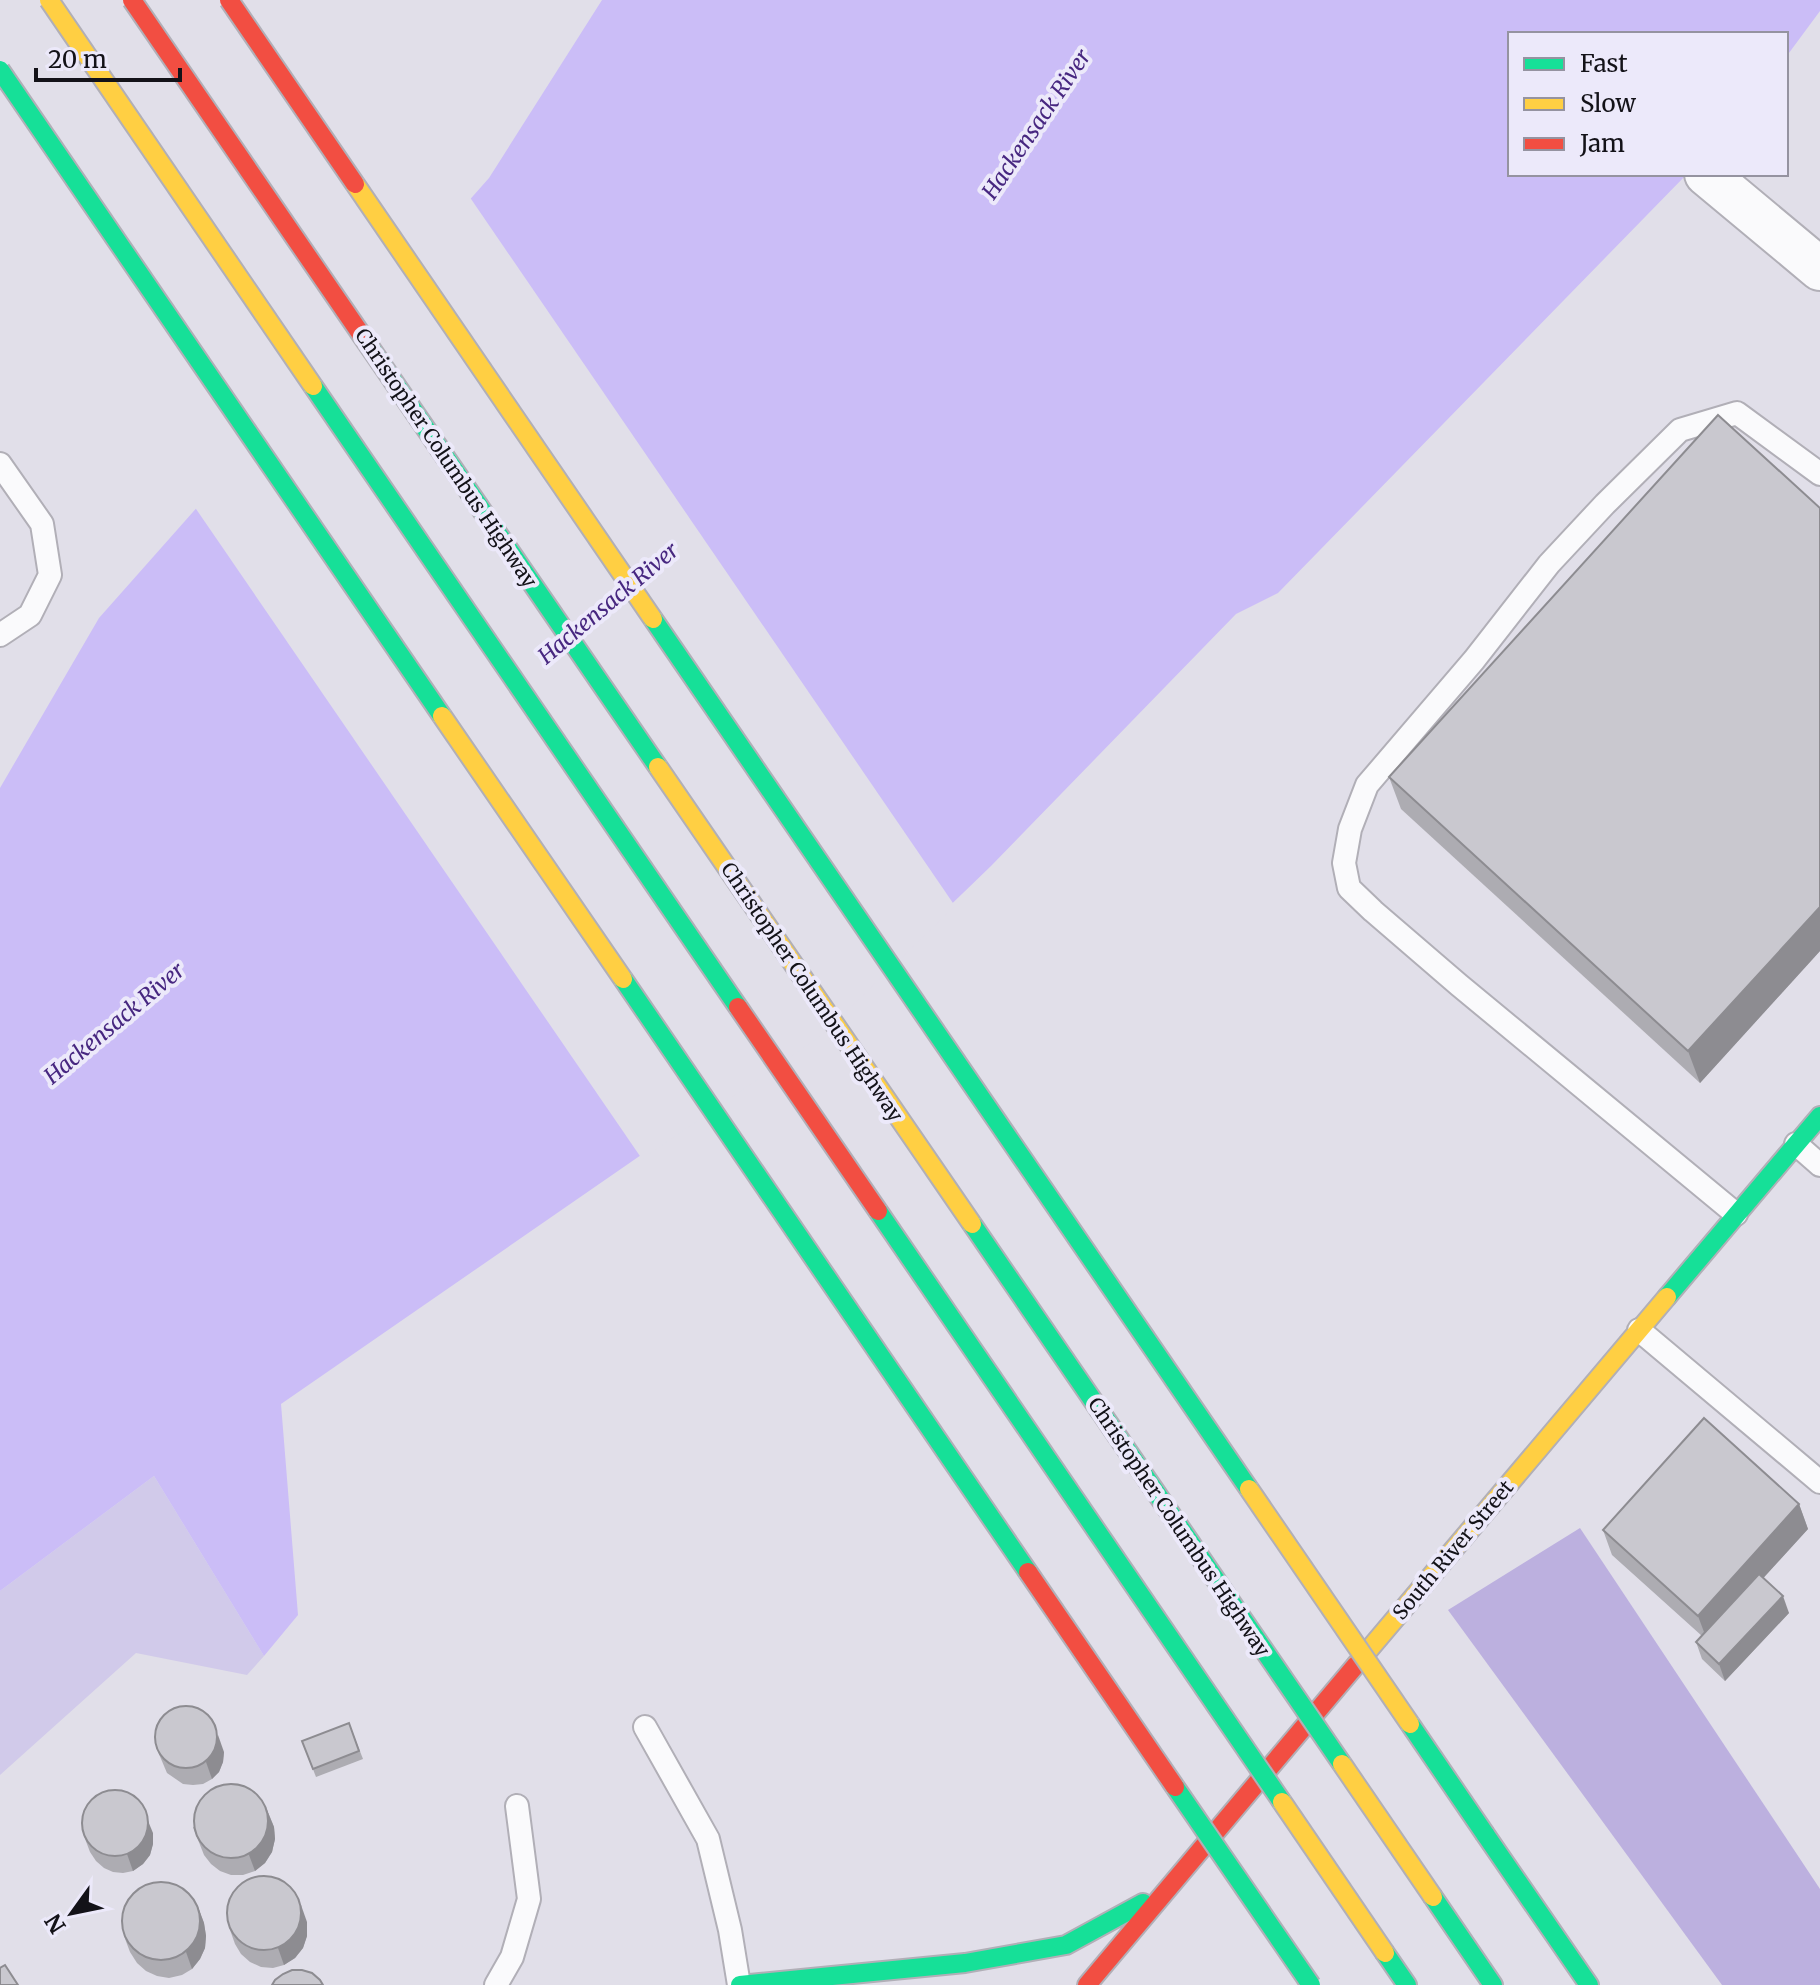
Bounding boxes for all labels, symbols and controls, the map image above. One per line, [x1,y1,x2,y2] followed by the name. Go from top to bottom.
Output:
[36,32,180,82] scale bar
[1508,32,1788,176] legend
[975,43,1097,205] water label: Hackensack River
[48,44,107,75] text: 20 m
[1580,48,1628,79] text: Fast
[1580,88,1636,119] text: Slow
[1579,128,1625,159] text: Jam
[350,323,543,592] street label: Christopher Columbus Highway
[531,535,685,671] water label: Hackensack River
[716,857,909,1126] street label: Christopher Columbus Highway
[37,955,191,1091] water label: Hackensack River
[1083,1392,1276,1661] street label: Christopher Columbus Highway
[1387,1475,1518,1625] street label: South River Street
[32,1873,112,1953] north arrow
[38,1908,72,1939] text: N

